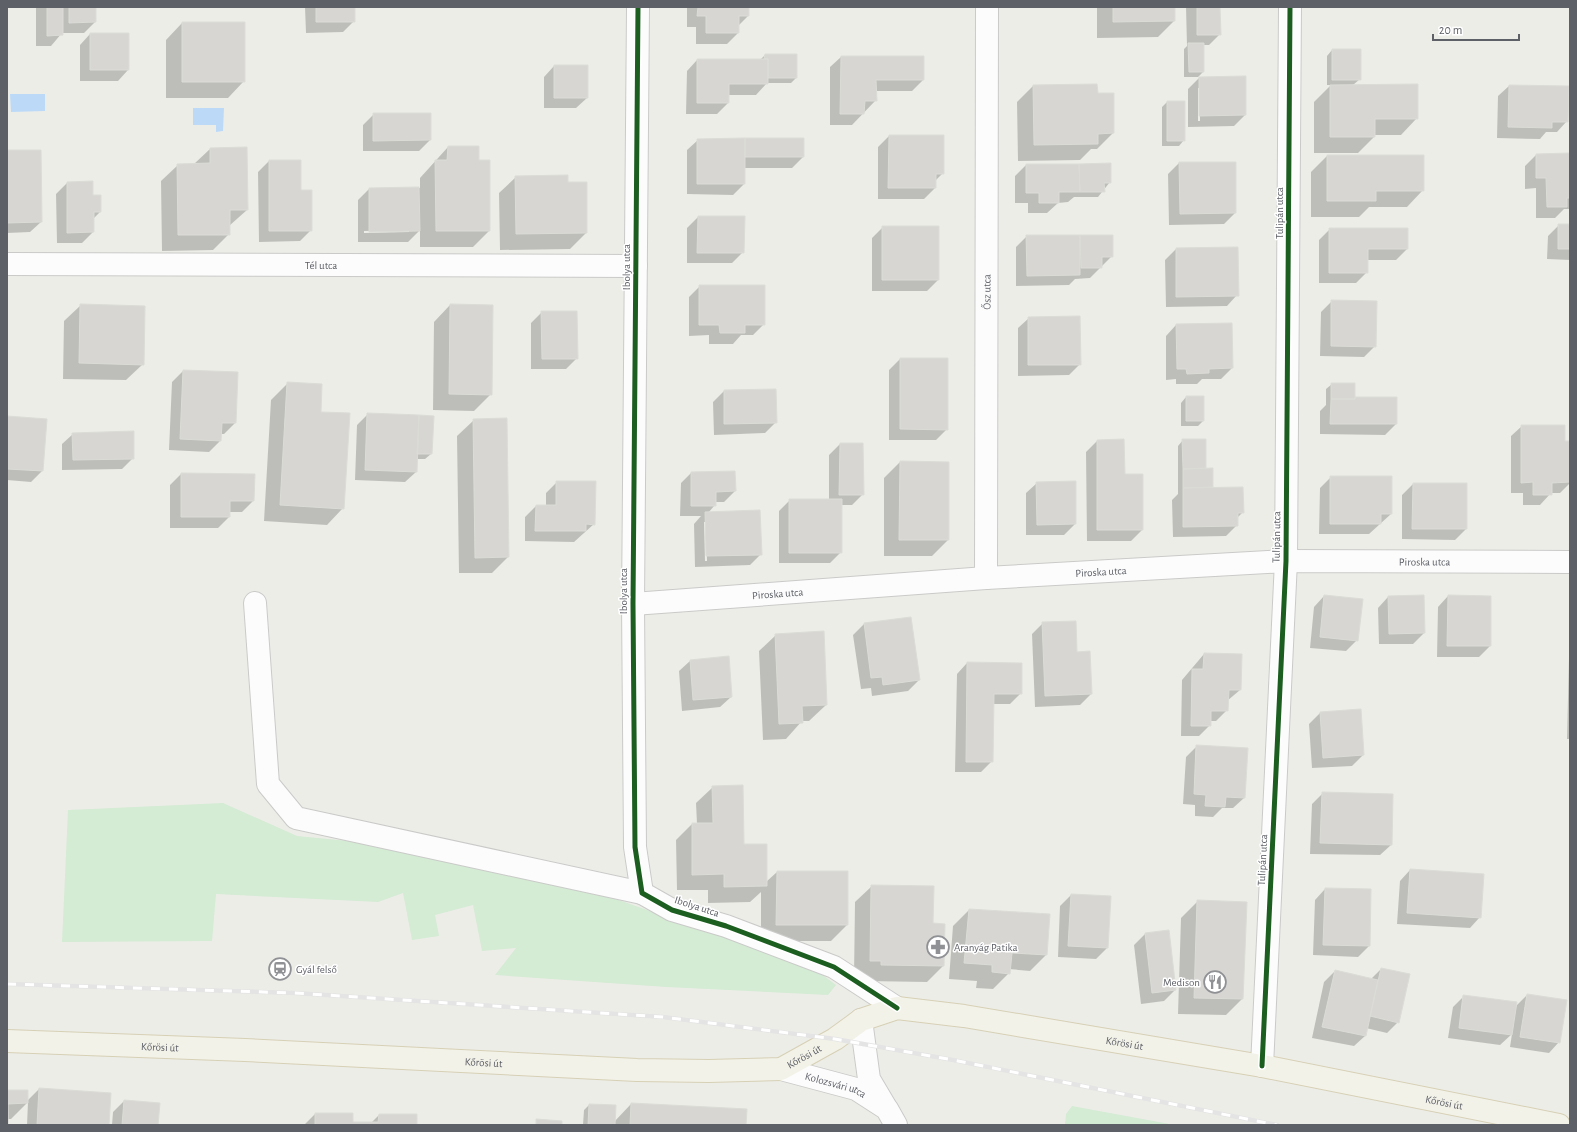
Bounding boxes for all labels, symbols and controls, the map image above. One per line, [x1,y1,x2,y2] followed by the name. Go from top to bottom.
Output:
[1433,16,1519,42] scale bar
[1439,24,1462,36] text: 20 m
[1274,187,1285,239] street label: Tulipán utca
[621,244,632,290] street label: Ibolya utca
[305,260,337,271] street label: Tél utca
[980,274,993,310] street label: Ősz utca
[1271,511,1282,563] street label: Tulipán utca
[1399,556,1450,568] street label: Piroska utca
[1075,565,1127,579] street label: Piroska utca
[618,568,629,614] street label: Ibolya utca
[752,586,804,601] street label: Piroska utca
[1256,834,1269,886] street label: Tulipán utca
[673,894,721,919] street label: Ibolya utca
[925,934,951,960] pharmacy icon: Aranyág Patika
[954,942,1017,953] place label: Aranyág Patika
[267,956,293,982] station icon: Gyál felső
[296,964,337,975] place label: Gyál felső
[1202,969,1228,995] restaurant icon: Medison
[1163,977,1200,988] place label: Medison
[1105,1035,1145,1052] street label: Kőrösi út
[141,1041,179,1054] street label: Kőrösi út
[785,1042,824,1071] street label: Kőrösi út
[464,1056,503,1069] street label: Kőrösi út
[804,1071,868,1100] street label: Kolozsvári utca
[1424,1094,1464,1112] street label: Kőrösi út

